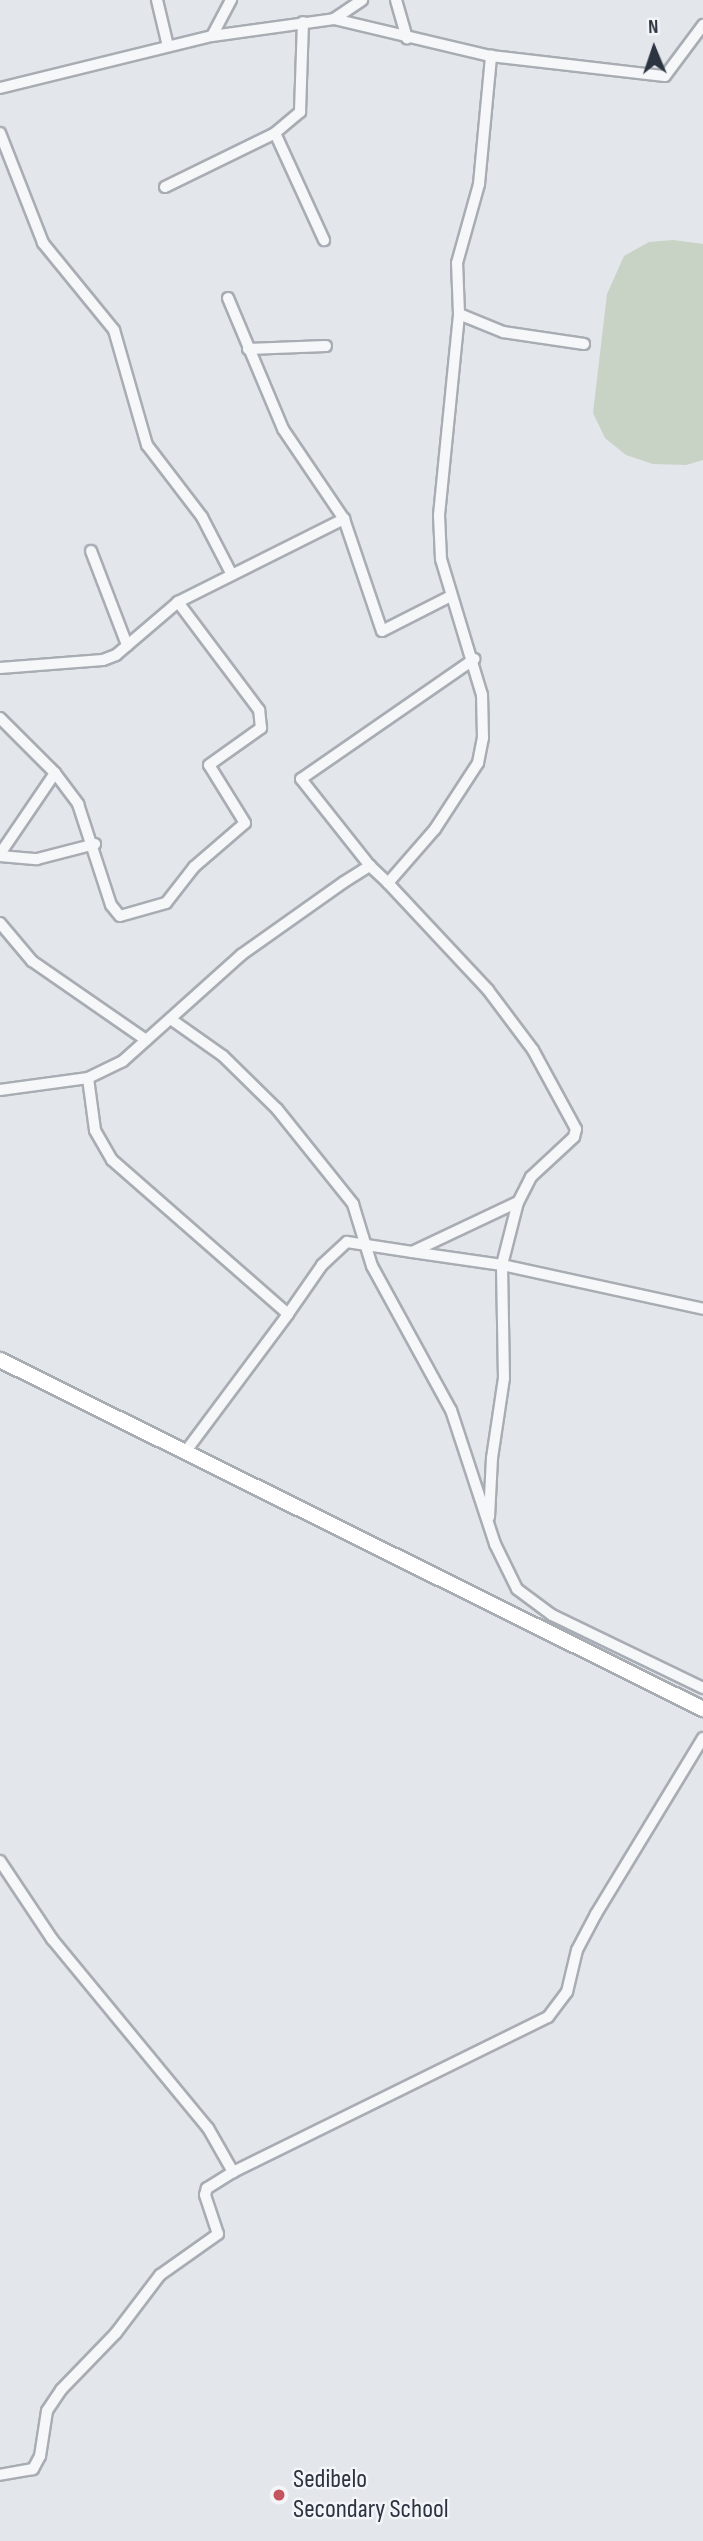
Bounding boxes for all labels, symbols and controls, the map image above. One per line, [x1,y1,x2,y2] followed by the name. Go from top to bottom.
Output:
[619,14,689,84] north arrow
[648,16,659,39] text: N
[293,2464,449,2526] place label: Sedibelo Secondary School
[271,2487,287,2503] marker: Sedibelo Secondary School

